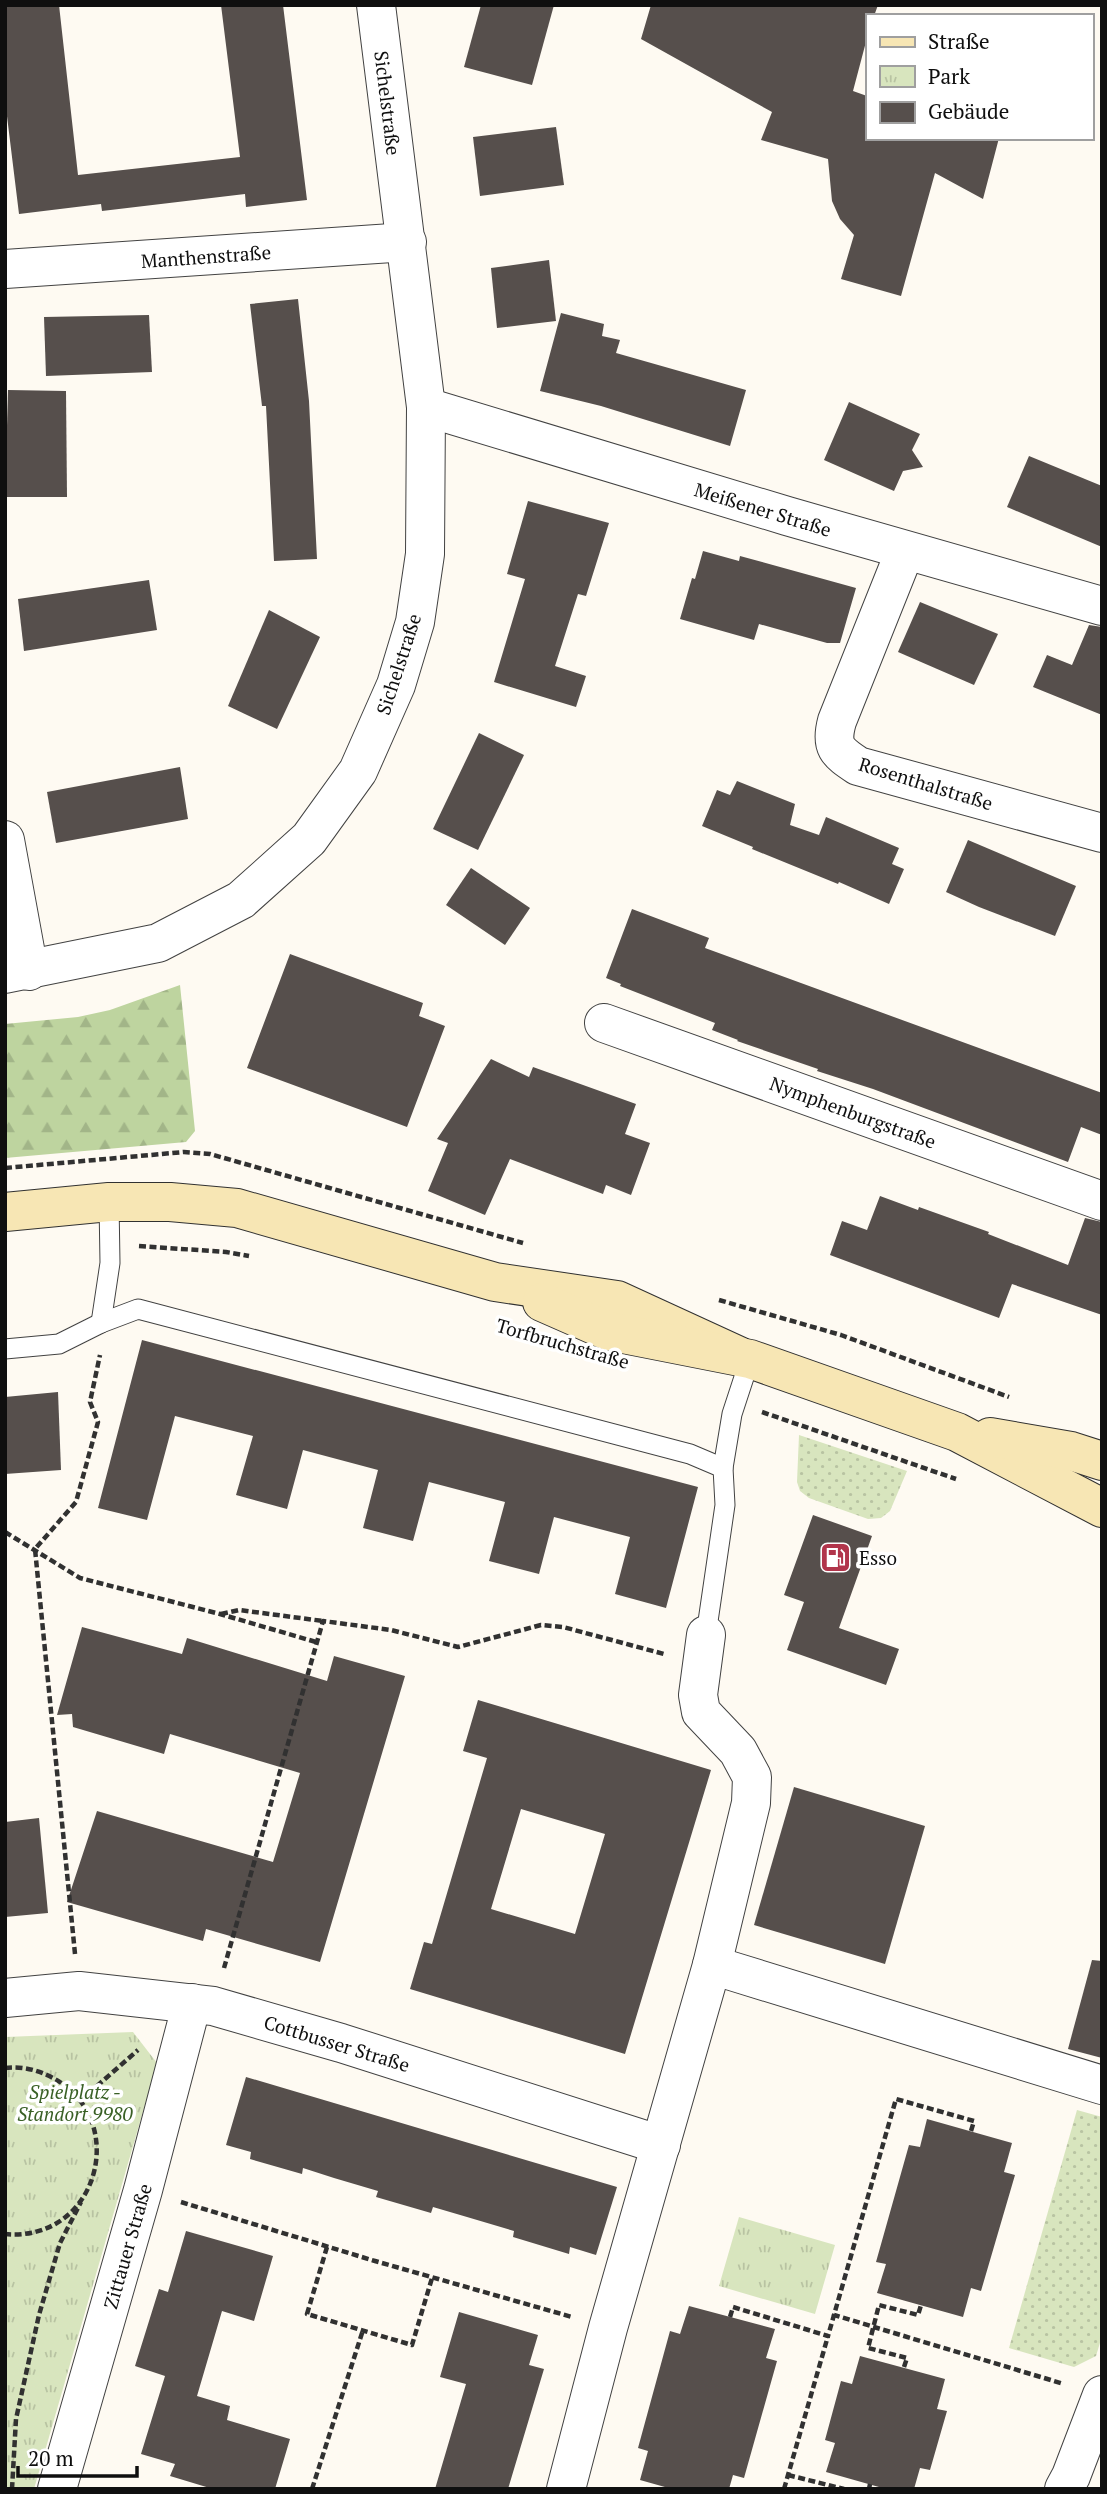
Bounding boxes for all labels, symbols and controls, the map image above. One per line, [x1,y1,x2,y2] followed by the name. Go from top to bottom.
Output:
[866,14,1093,140] legend
[928,27,990,55] text: Straße
[369,49,407,157] street label: Sichelstraße
[928,62,970,90] text: Park
[928,97,1009,125] text: Gebäude
[140,239,272,273] street label: Manthenstraße
[691,476,835,542] street label: Meißener Straße
[370,610,426,718] street label: Sichelstraße
[856,751,996,815] street label: Rosenthalstraße
[766,1070,940,1154] street label: Nymphenburgstraße
[494,1312,632,1374] street label: Torfbruchstraße
[819,1540,853,1574] fuel station icon: Esso
[859,1545,897,1570] place label: Esso
[261,2009,413,2077] street label: Cottbusser Straße
[17,2079,133,2126] park label: Spielplatz - Standort 9980
[97,2180,157,2312] street label: Zittauer Straße
[18,2434,136,2478] scale bar
[28,2444,74,2472] text: 20 m

